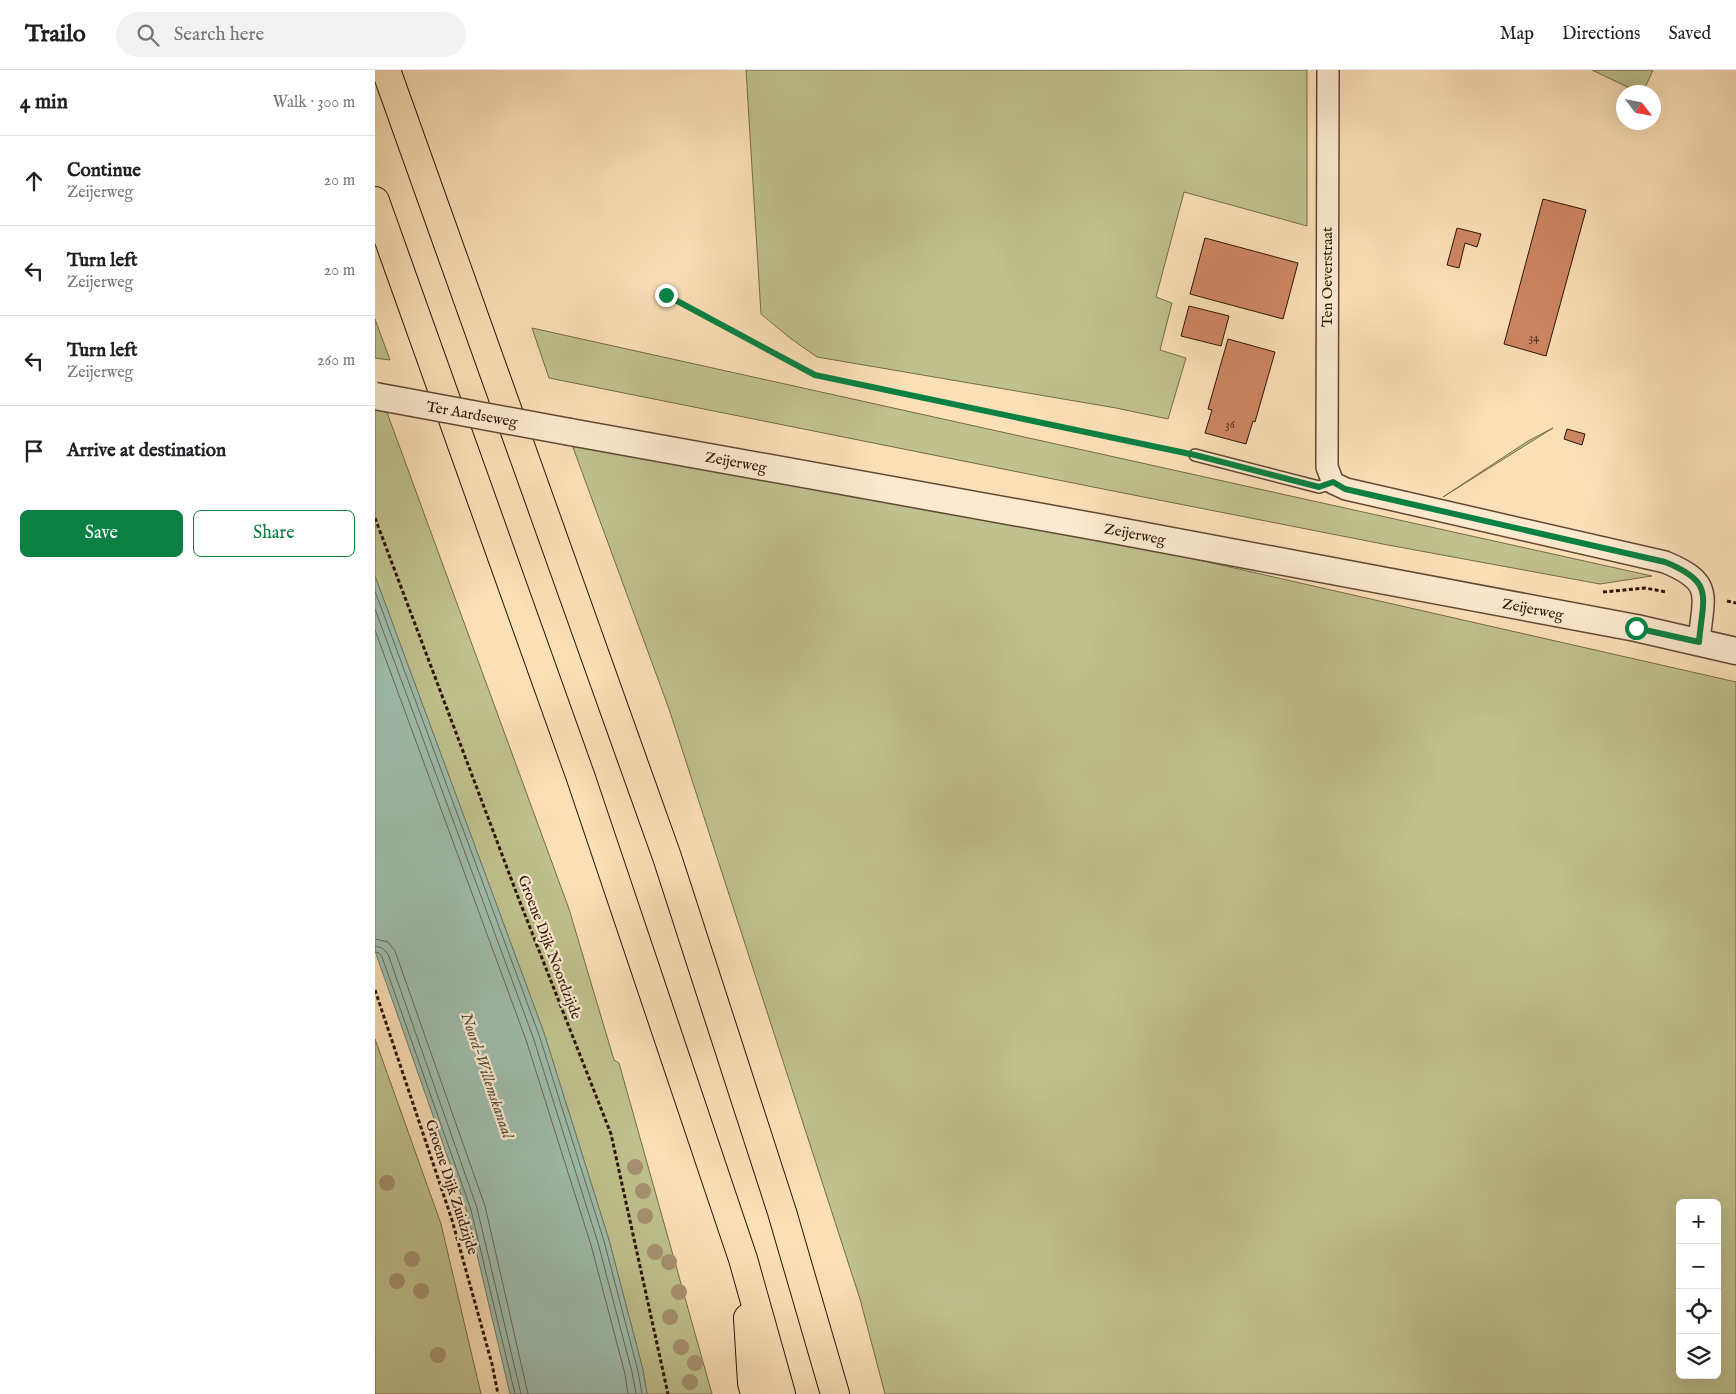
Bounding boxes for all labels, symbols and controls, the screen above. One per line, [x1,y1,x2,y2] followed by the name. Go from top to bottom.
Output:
[116,12,466,57] search box
[25,19,86,50] text: Trailo
[134,21,162,49] icon: search
[174,23,264,47] text: Search here
[1500,23,1534,46] text: Map
[1562,23,1640,46] text: Directions
[1668,23,1711,46] text: Saved
[1616,85,1661,130] north arrow
[20,89,68,116] text: 4 min
[273,93,355,113] text: Walk · 300 m
[67,159,141,183] text: Continue
[20,167,48,195] icon: ahead
[324,171,355,191] text: 20 m
[67,183,133,203] text: Zeijerweg
[1318,227,1337,327] street label: Ten Oeverstraat
[67,249,138,273] text: Turn left
[20,257,48,285] icon: left
[324,261,355,281] text: 20 m
[67,273,133,293] text: Zeijerweg
[655,284,678,307] route end
[1529,330,1539,345] house number: 34
[67,339,138,363] text: Turn left
[20,347,48,375] icon: left
[317,351,355,371] text: 260 m
[67,363,133,383] text: Zeijerweg
[425,397,520,432] street label: Ter Aardseweg
[1225,417,1236,432] house number: 36
[20,437,48,465] icon: arrive
[67,439,226,463] text: Arrive at destination
[704,448,769,477] street label: Zeijerweg
[20,510,183,557] button: Save
[193,510,355,557] button: Share
[1103,519,1168,550] street label: Zeijerweg
[1501,594,1566,625] street label: Zeijerweg
[1625,617,1648,640] route start
[513,872,586,1022] street label: Groene Dijk Noordzijde
[455,1010,517,1142] water label: Noord-Willemskanaal
[421,1117,482,1257] street label: Groene Dijk Zuidzijde
[1676,1199,1721,1379] map controls
[1676,1199,1721,1244] button: +
[1676,1244,1721,1289] button: −
[1676,1289,1721,1334] button: locate
[1676,1334,1721,1379] button: layers

